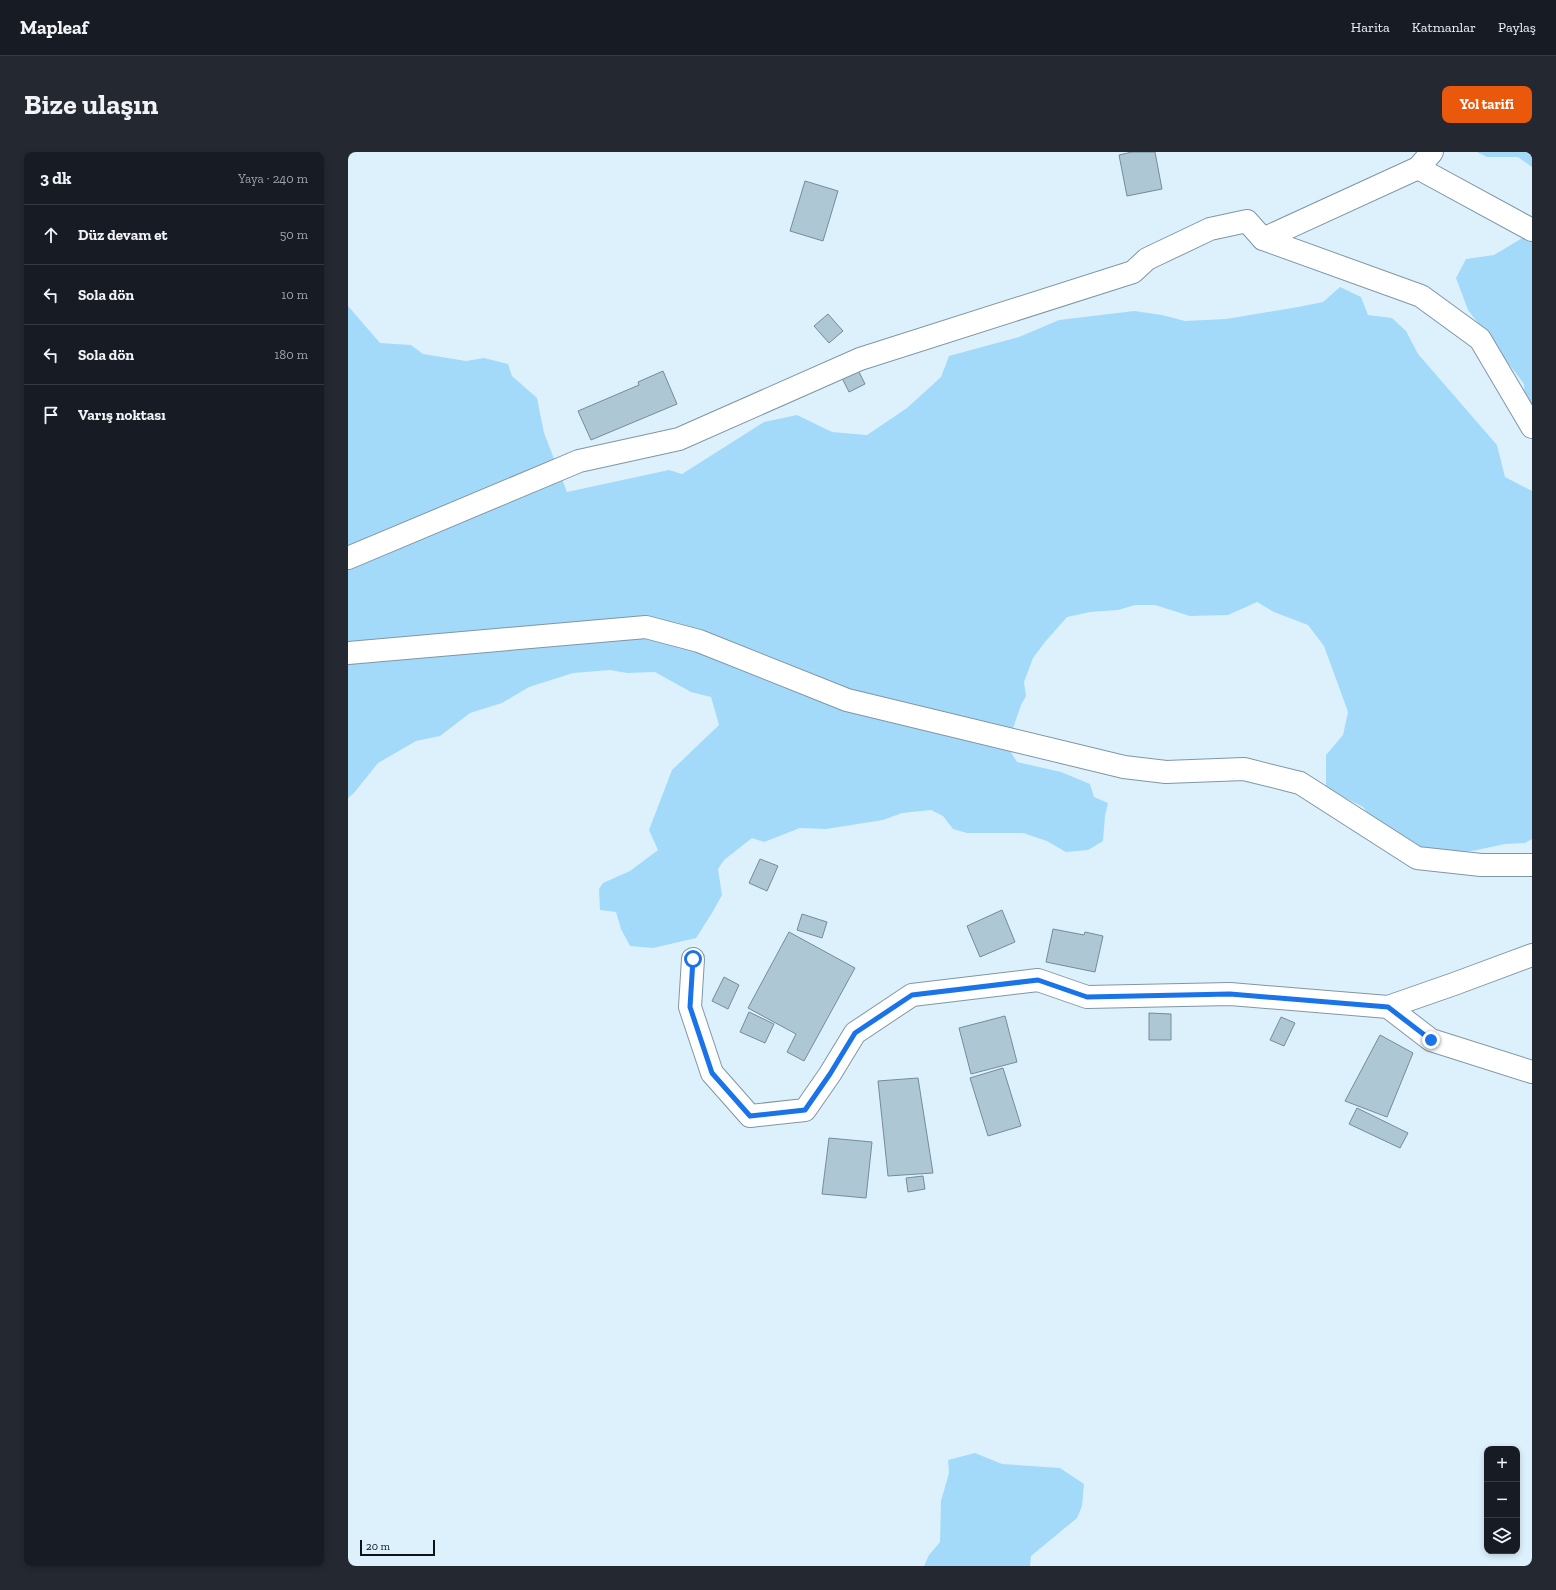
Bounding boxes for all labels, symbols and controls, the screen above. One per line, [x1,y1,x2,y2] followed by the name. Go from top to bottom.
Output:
[20,16,88,39] text: Mapleaf
[1351,19,1390,36] text: Harita
[1412,19,1476,36] text: Katmanlar
[1498,19,1536,36] text: Paylaş
[1442,86,1532,123] button: Yol tarifi
[24,88,158,121] text: Bize ulaşın
[40,168,71,188] text: 3 dk
[238,171,308,186] text: Yaya · 240 m
[40,224,62,246] icon: ahead
[78,226,167,244] text: Düz devam et
[280,227,308,242] text: 50 m
[40,284,62,306] icon: left
[78,286,134,304] text: Sola dön
[281,287,308,302] text: 10 m
[40,344,62,366] icon: left
[78,346,134,364] text: Sola dön
[274,347,308,362] text: 180 m
[40,404,62,426] icon: arrive
[78,406,166,424] text: Varış noktası
[684,950,702,968] route start
[1422,1031,1440,1049] route end
[1484,1446,1520,1554] map controls
[1484,1446,1520,1482] button: +
[1484,1482,1520,1518] button: −
[1484,1518,1520,1554] button: layers
[360,1538,435,1557] scale bar
[366,1540,390,1553] text: 20 m

